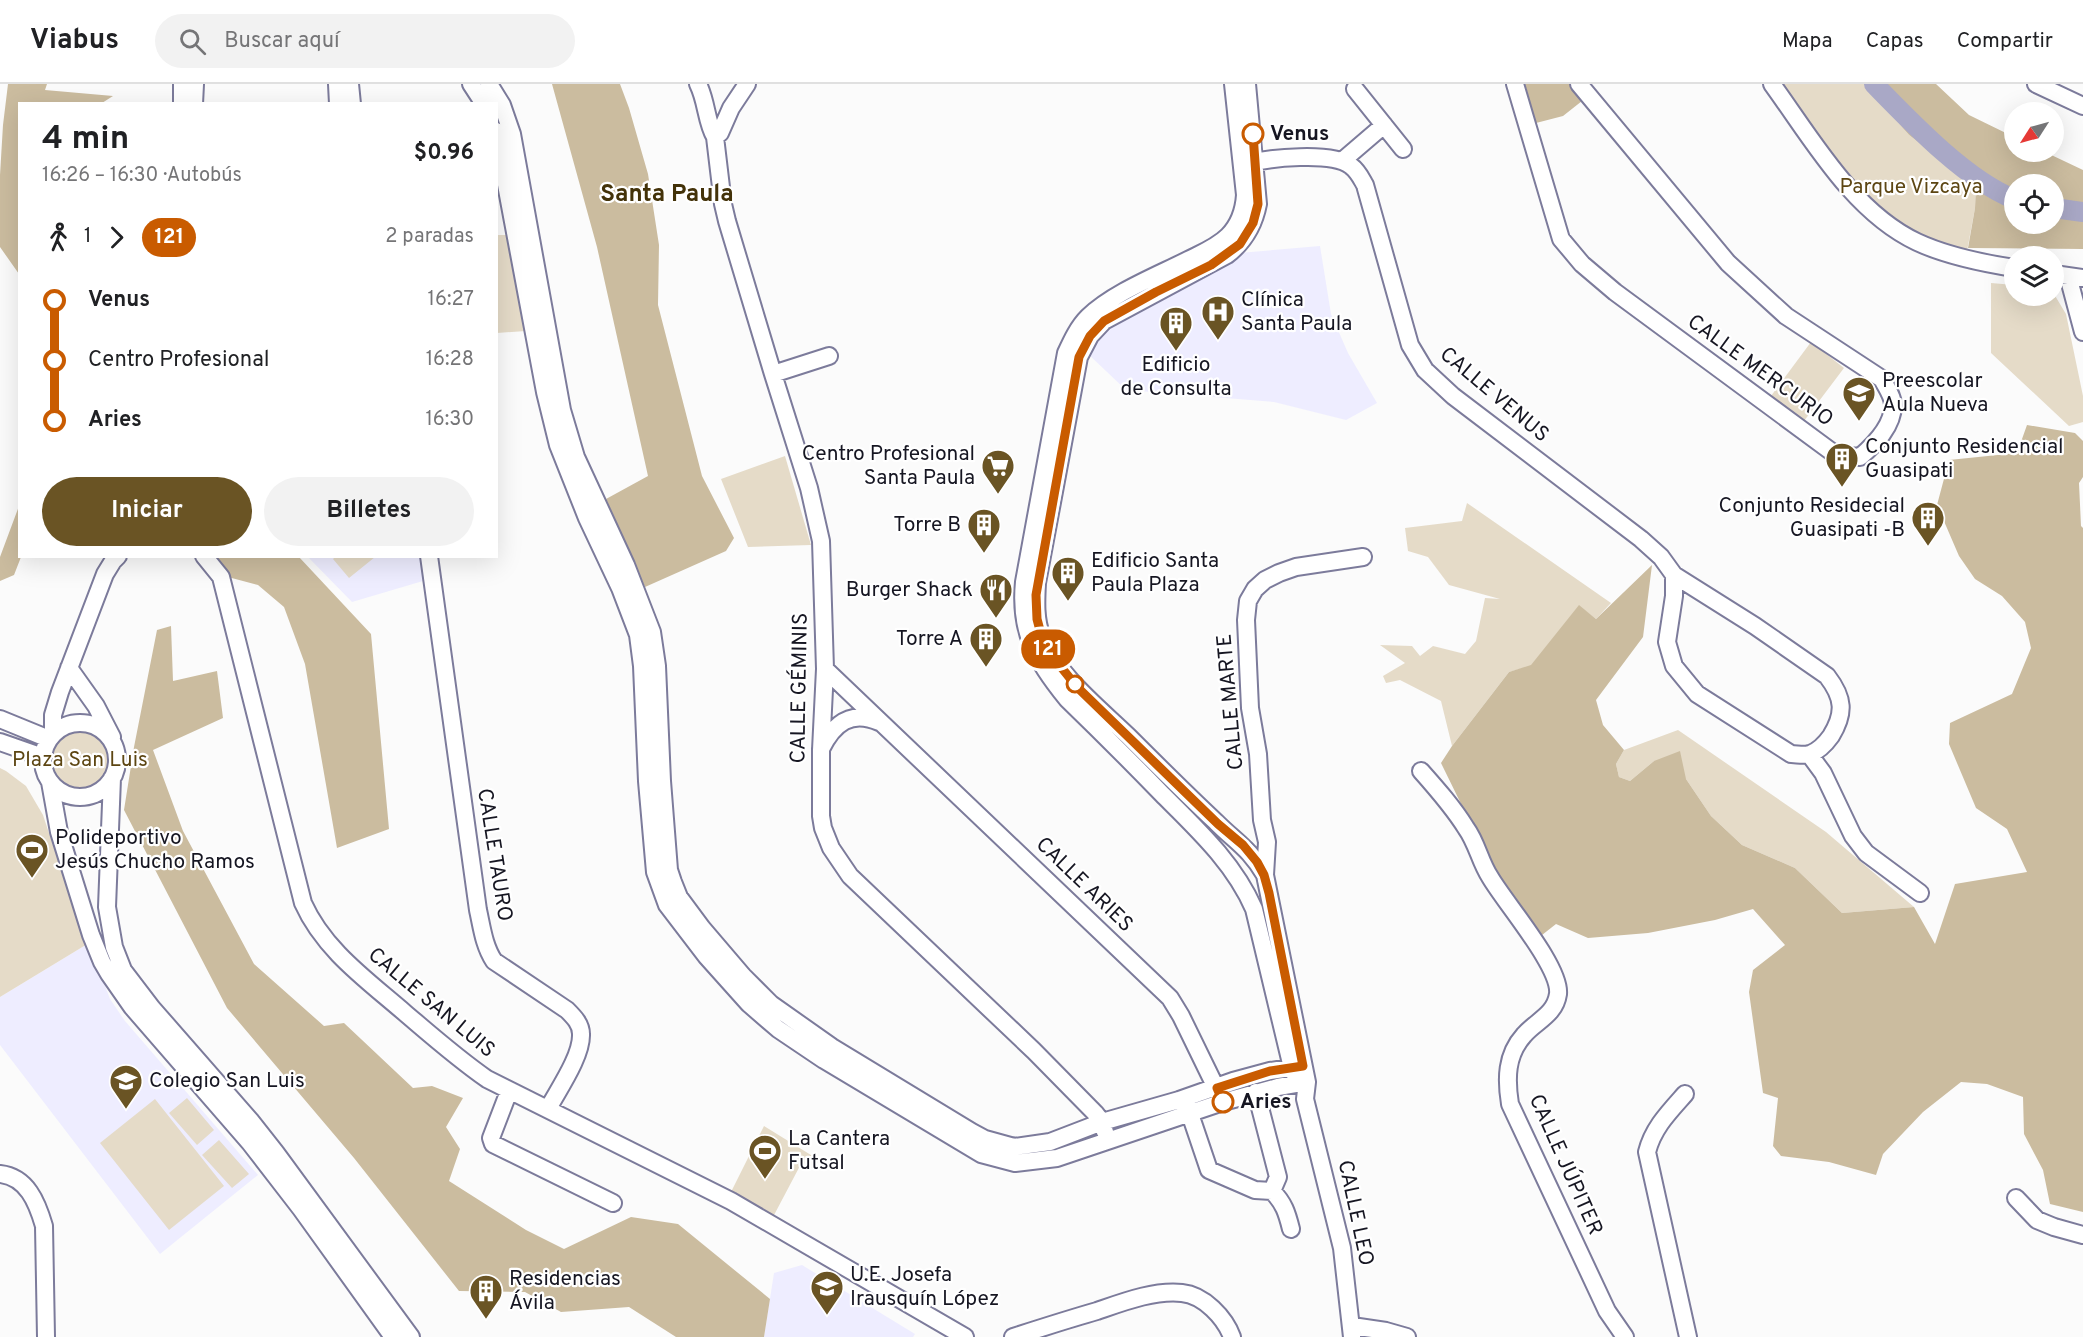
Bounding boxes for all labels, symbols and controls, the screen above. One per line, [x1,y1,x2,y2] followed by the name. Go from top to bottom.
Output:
[155,14,575,68] search box
[30,23,119,59] text: Viabus
[176,25,209,58] icon: search
[224,28,340,55] text: Buscar aquí
[1782,28,1833,55] text: Mapa
[1866,28,1924,55] text: Capas
[1957,28,2053,55] text: Compartir
[2004,102,2064,162] north arrow
[2004,102,2064,306] map controls
[42,119,129,161] text: 4 min
[1270,121,1329,148] place label: Venus
[1242,123,1264,145] marker: Venus
[414,140,474,167] text: $0.96
[42,163,242,189] text: 16:26 – 16:30 · Autobús
[1839,174,1983,201] park label: Parque Vizcaya
[2004,174,2064,234] button: locate
[600,180,734,210] district label: Santa Paula
[42,221,75,254] icon: walk
[100,221,133,254] icon: forward
[84,224,91,250] text: 1
[154,224,184,251] text: 121
[385,224,474,250] text: 2 paradas
[2004,246,2064,306] button: layers
[88,287,150,314] text: Venus
[428,287,474,313] text: 16:27
[1241,287,1352,338] place label: Clínica Santa Paula
[1200,294,1236,341] hospital icon: Clínica Santa Paula
[1158,305,1194,352] building icon: Edificio de Consulta
[1682,309,1838,433] street label: CALLE MERCURIO
[1434,341,1554,449] street label: CALLE VENUS
[88,347,270,374] text: Centro Profesional
[426,347,474,373] text: 16:28
[1121,352,1231,403] place label: Edificio de Consulta
[1882,368,1988,419] place label: Preescolar Aula Nueva
[1841,375,1877,422] school or university icon: Preescolar Aula Nueva
[88,407,142,434] text: Aries
[425,407,474,433] text: 16:30
[1865,434,2064,485] place label: Conjunto Residencial Guasipati
[802,441,975,492] place label: Centro Profesional Santa Paula
[1824,441,1860,488] building icon: Conjunto Residencial Guasipati
[980,448,1016,495] supermarket icon: Centro Profesional Santa Paula
[42,477,252,546] button: Iniciar
[264,477,474,546] button: Billetes
[1718,493,1905,544] place label: Conjunto Residecial Guasipati -B
[1910,500,1946,547] building icon: Conjunto Residecial Guasipati -B
[966,507,1002,554] building icon: Torre B
[893,512,961,539] place label: Torre B
[1091,548,1219,599] place label: Edificio Santa Paula Plaza
[1050,555,1086,602] building icon: Edificio Santa Paula Plaza
[978,572,1014,619] restaurant icon: Burger Shack
[846,577,973,604] place label: Burger Shack
[784,612,815,764] street label: CALLE GÉMINIS
[968,621,1004,668] building icon: Torre A
[896,626,963,653] place label: Torre A
[1014,630,1082,668] line badge: 121
[1212,633,1250,771] street label: CALLE MARTE
[1033,636,1063,663] text: 121
[1066,675,1084,693] unlabelled marker
[12,747,148,774] park label: Plaza San Luis
[470,787,518,923] street label: CALLE TAURO
[55,825,255,876] place label: Polideportivo Jesús Chucho Ramos
[14,832,50,879] sports icon: Polideportivo Jesús Chucho Ramos
[1029,832,1139,938] street label: CALLE ARIES
[362,942,500,1064] street label: CALLE SAN LUIS
[108,1063,144,1110] school or university icon: Colegio San Luis
[149,1068,305,1095] place label: Colegio San Luis
[1240,1089,1291,1116] place label: Aries
[1522,1090,1609,1240] street label: CALLE JÚPITER
[1212,1091,1234,1113] marker: Aries
[788,1126,890,1177] place label: La Cantera Futsal
[747,1133,783,1180] sports icon: La Cantera Futsal
[1331,1158,1379,1268] street label: CALLE LEO
[850,1262,999,1313] place label: U.E. Josefa Irausquín López
[509,1266,621,1317] place label: Residencias Ávila
[809,1269,845,1316] school or university icon: U.E. Josefa Irausquín López
[468,1273,504,1320] building icon: Residencias Ávila

